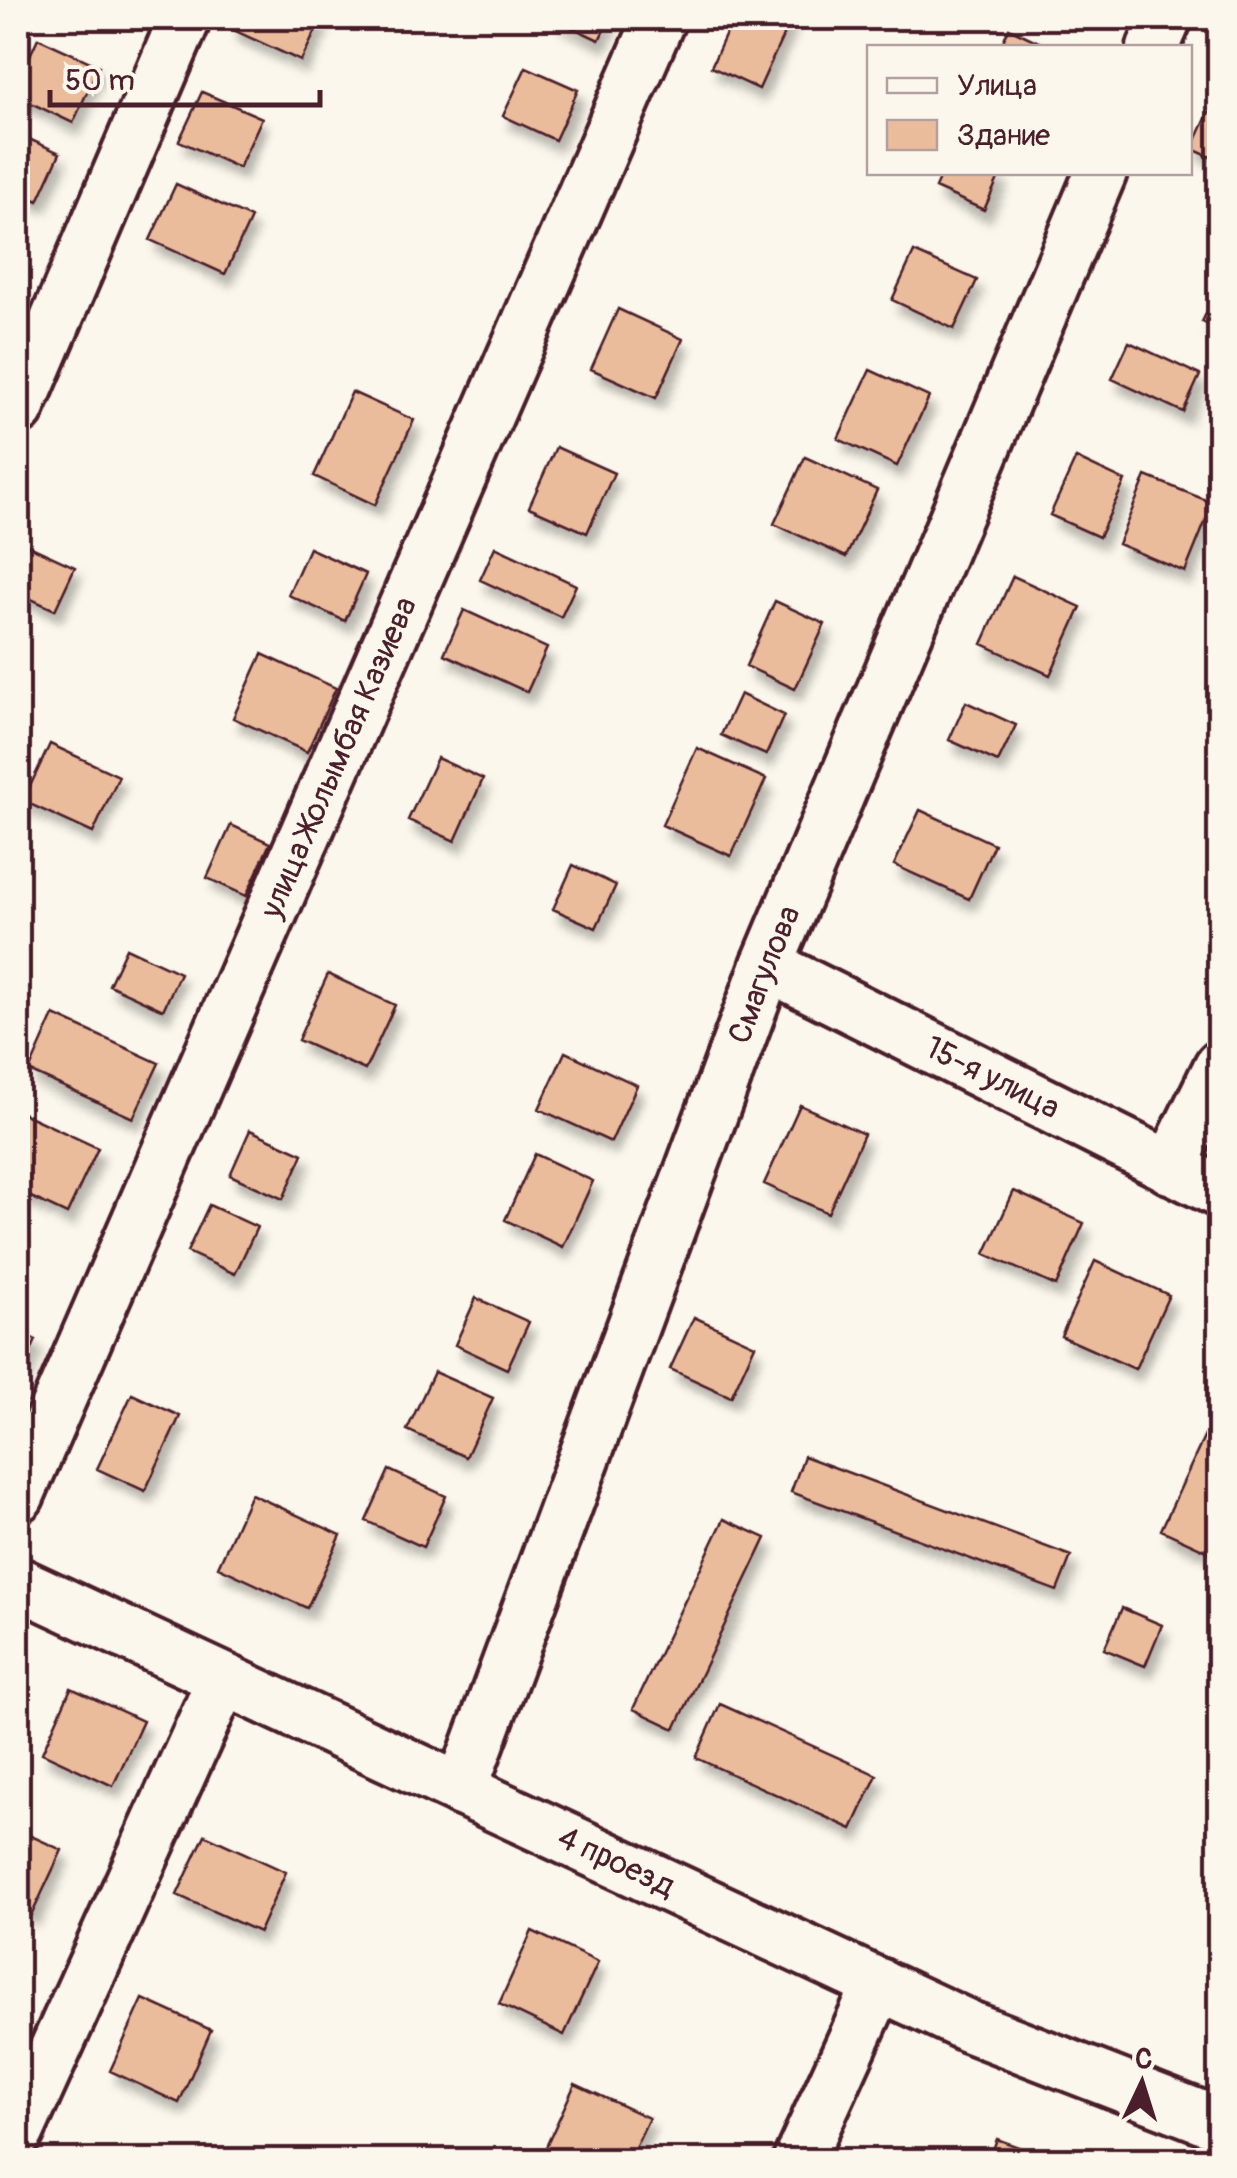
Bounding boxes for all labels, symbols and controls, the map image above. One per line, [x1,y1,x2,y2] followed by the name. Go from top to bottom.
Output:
[50,45,320,107] scale bar
[867,45,1192,175] legend
[65,62,135,99] text: 50 m
[957,67,1037,104] text: Улица
[957,117,1050,154] text: Здание
[251,591,426,925] street label: улица Жолымбая Казиева
[720,900,810,1049] street label: Смагулова
[918,1027,1066,1128] street label: 15-я улица
[551,1818,681,1906] street label: 4 проезд
[1092,2033,1192,2133] north arrow
[1134,2041,1153,2078] text: С

